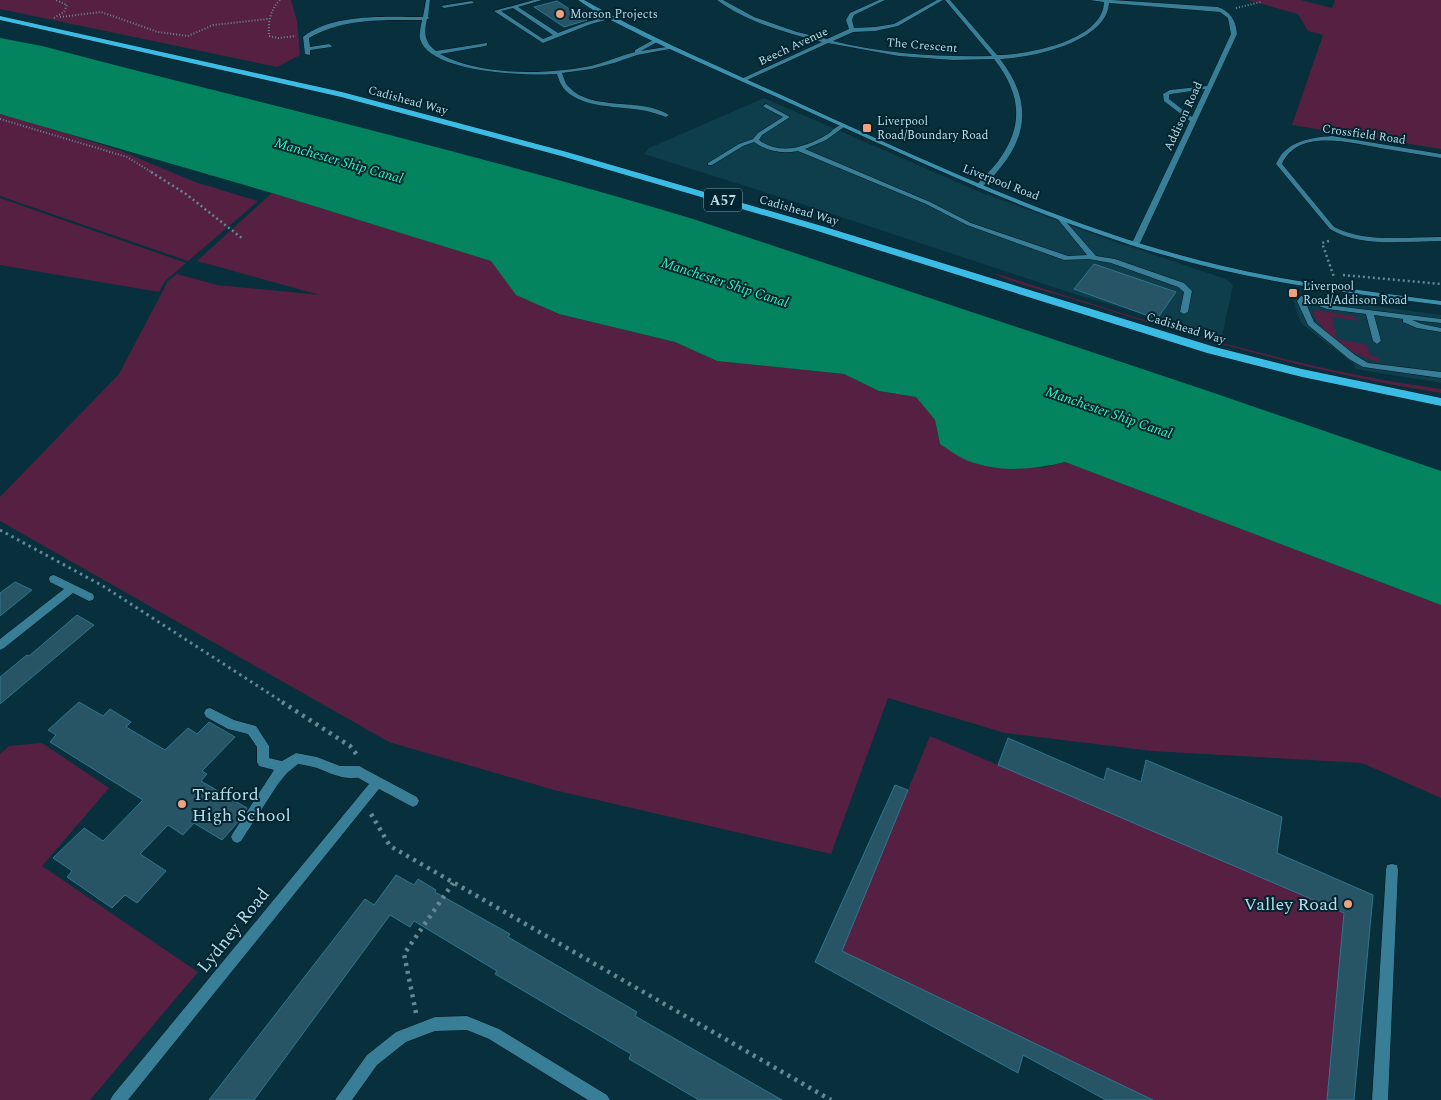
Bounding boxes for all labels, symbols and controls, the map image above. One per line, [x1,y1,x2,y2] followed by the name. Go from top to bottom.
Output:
[570,5,658,24] place label: Morson Projects
[554,8,566,20] marker: Morson Projects
[755,22,831,71] street label: Beech Avenue
[886,33,958,58] street label: The Crescent
[1159,78,1208,154] street label: Addison Road
[366,81,451,121] street label: Cadishead Way
[877,112,989,145] place label: Liverpool Road/Boundary Road
[1321,119,1407,150] street label: Crossfield Road
[861,122,873,134] marker: Liverpool Road/Boundary Road
[272,132,406,189] water label: Manchester Ship Canal
[960,159,1042,206] street label: Liverpool Road
[704,188,742,212] road number: A57
[757,190,842,231] street label: Cadishead Way
[658,252,792,313] water label: Manchester Ship Canal
[1303,277,1408,310] place label: Liverpool Road/Addison Road
[1287,287,1299,299] marker: Liverpool Road/Addison Road
[1144,307,1229,350] street label: Cadishead Way
[1043,381,1175,444] water label: Manchester Ship Canal
[192,781,291,829] place label: Trafford High School
[176,798,188,810] marker: Trafford High School
[191,882,276,979] street label: Lydney Road
[1244,891,1338,918] place label: Valley Road
[1342,898,1354,910] marker: Valley Road

